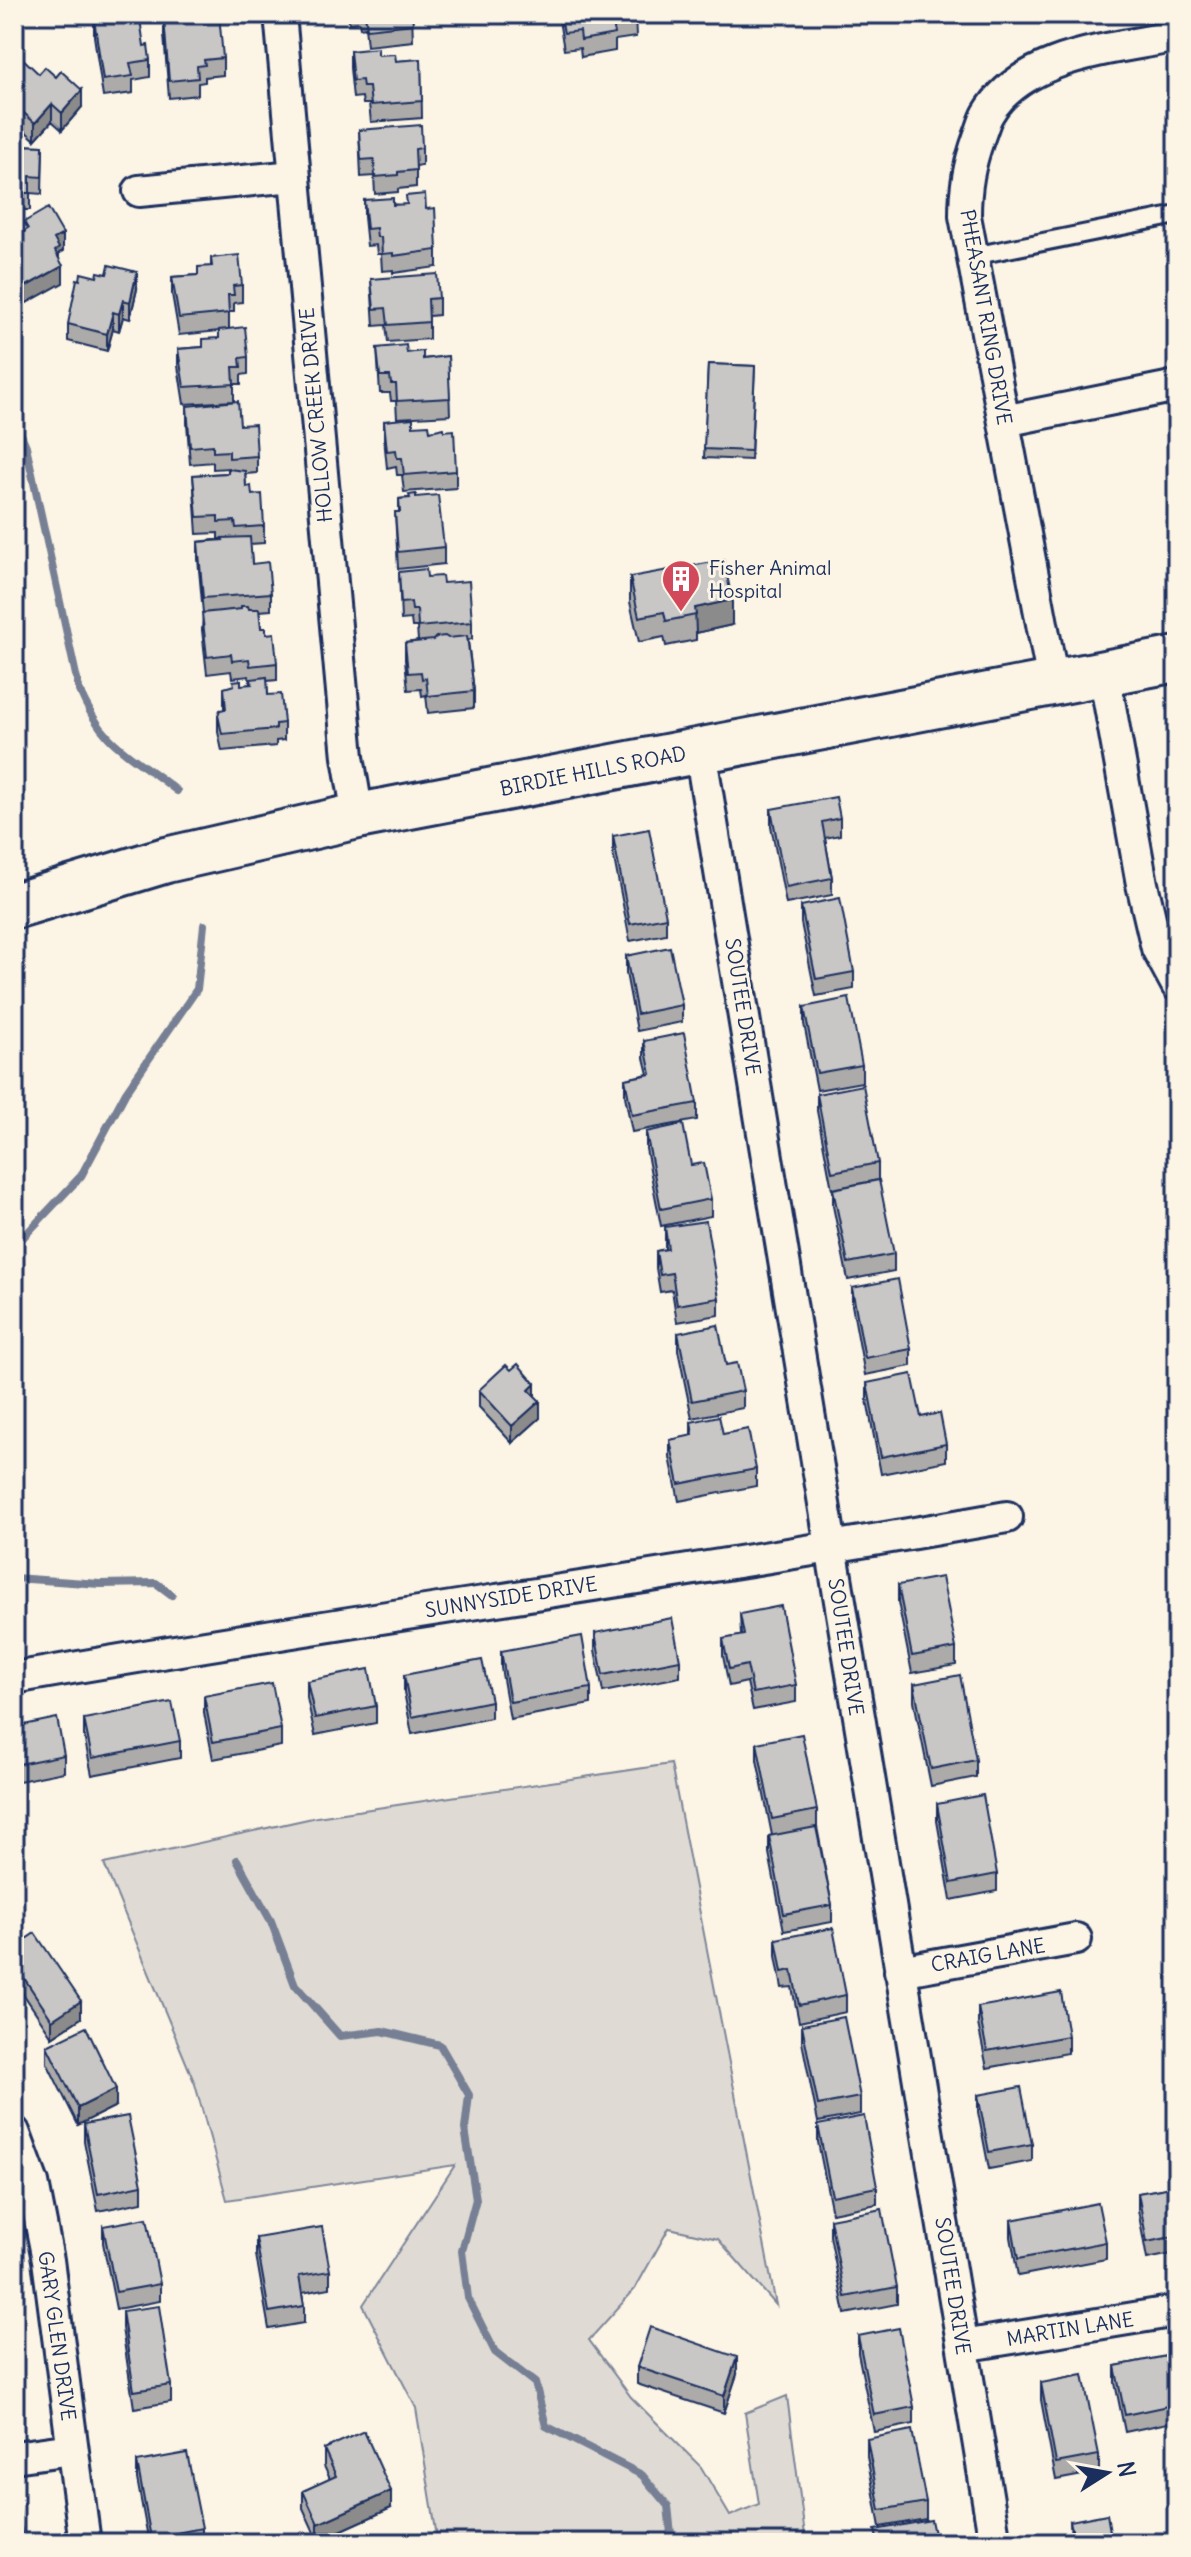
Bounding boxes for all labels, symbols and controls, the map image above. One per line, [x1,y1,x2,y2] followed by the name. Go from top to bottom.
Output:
[955,207,1018,427] street label: PHEASANT RING DRIVE
[294,307,337,523] street label: HOLLOW CREEK DRIVE
[709,555,831,603] place label: Fisher Animal Hospital
[660,558,702,613] building icon: Fisher Animal Hospital
[498,740,688,801] street label: BIRDIE HILLS ROAD
[720,936,767,1077] street label: SOUTEE DRIVE
[423,1571,599,1622] street label: SUNNYSIDE DRIVE
[823,1576,870,1717] street label: SOUTEE DRIVE
[929,1932,1047,1977] street label: CRAIG LANE
[930,2215,977,2356] street label: SOUTEE DRIVE
[33,2249,82,2422] street label: GARY GLEN DRIVE
[1005,2306,1135,2351] street label: MARTIN LANE
[1067,2433,1147,2513] north arrow
[1111,2459,1142,2479] text: N

